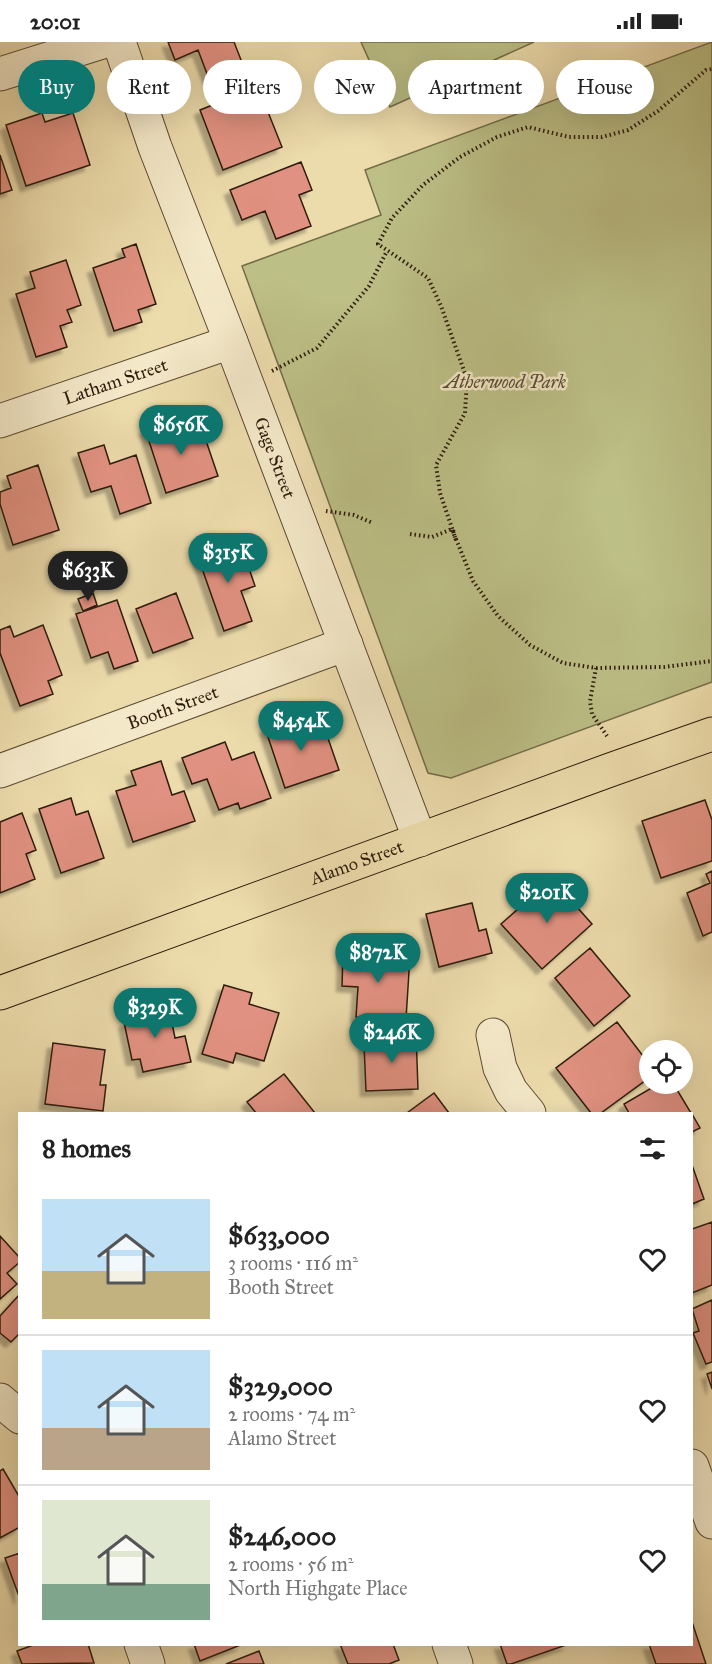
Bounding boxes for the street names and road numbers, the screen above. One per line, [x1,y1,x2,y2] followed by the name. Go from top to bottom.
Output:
[60,353,171,410] street label: Latham Street
[249,414,301,502] street label: Gage Street
[124,681,222,734] street label: Booth Street
[306,835,407,890] street label: Alamo Street

